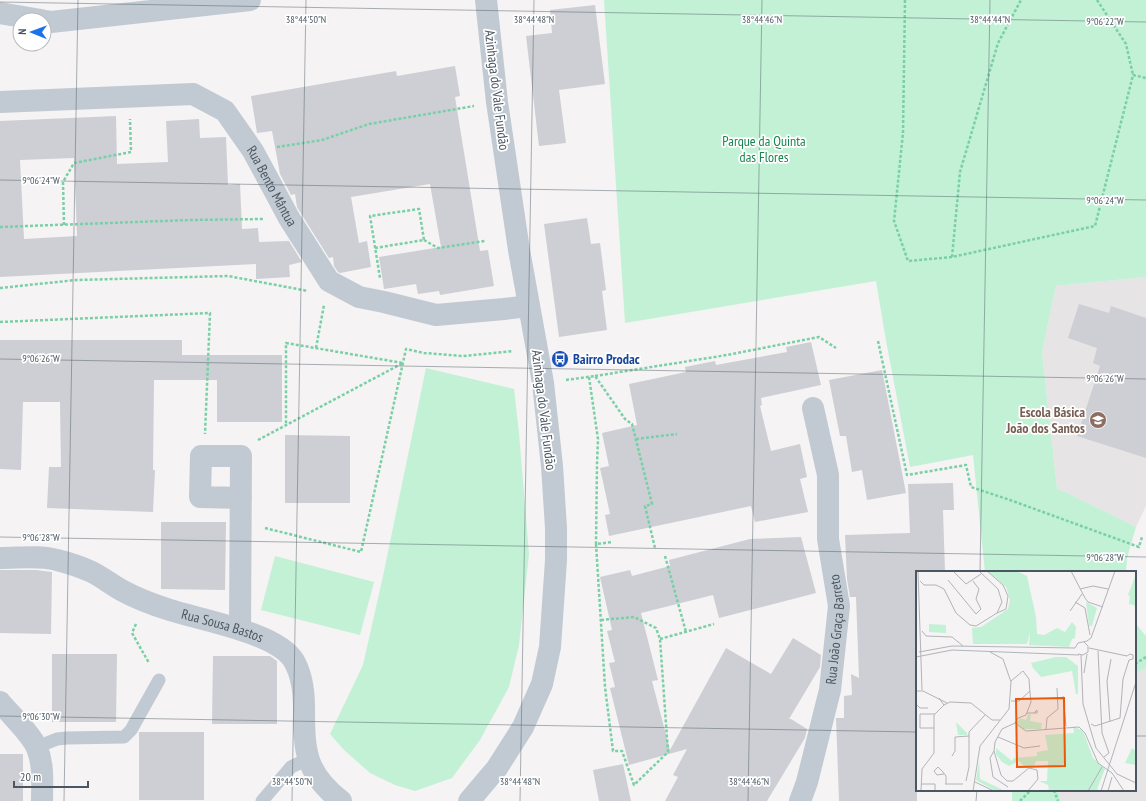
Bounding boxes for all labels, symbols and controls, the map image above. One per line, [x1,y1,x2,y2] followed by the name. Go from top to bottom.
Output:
[12,12,52,52] north arrow
[286,13,326,26] text: 38°44'50"N
[514,13,554,26] text: 38°44'48"N
[742,13,782,26] text: 38°44'46"N
[970,13,1010,26] text: 38°44'44"N
[1086,15,1124,28] text: 9°06'22"W
[15,29,29,35] text: N
[481,29,513,151] street label: Azinhaga do Vale Fundão
[722,132,806,166] park label: Parque da Quinta das Flores
[243,142,301,230] street label: Rua Bento Mântua
[22,174,60,187] text: 9°06'24"W
[1086,194,1124,207] text: 9°06'24"W
[528,349,560,471] street label: Azinhaga do Vale Fundão
[550,349,570,369] bus stop icon: Bairro Prodac
[573,350,640,368] place label: Bairro Prodac
[22,352,60,365] text: 9°06'26"W
[1086,372,1124,385] text: 9°06'26"W
[1005,403,1085,437] place label: Escola Básica João dos Santos
[1088,410,1108,430] school or university icon: Escola Básica João dos Santos
[22,531,60,544] text: 9°06'28"W
[1086,551,1124,564] text: 9°06'28"W
[916,571,1136,791] inset map
[822,573,848,686] street label: Rua João Graça Barreto
[180,605,267,646] street label: Rua Sousa Bastos
[22,710,60,723] text: 9°06'30"W
[14,763,88,789] scale bar
[20,769,41,784] text: 20 m
[272,775,312,788] text: 38°44'50"N
[500,775,540,788] text: 38°44'48"N
[729,775,769,788] text: 38°44'46"N

